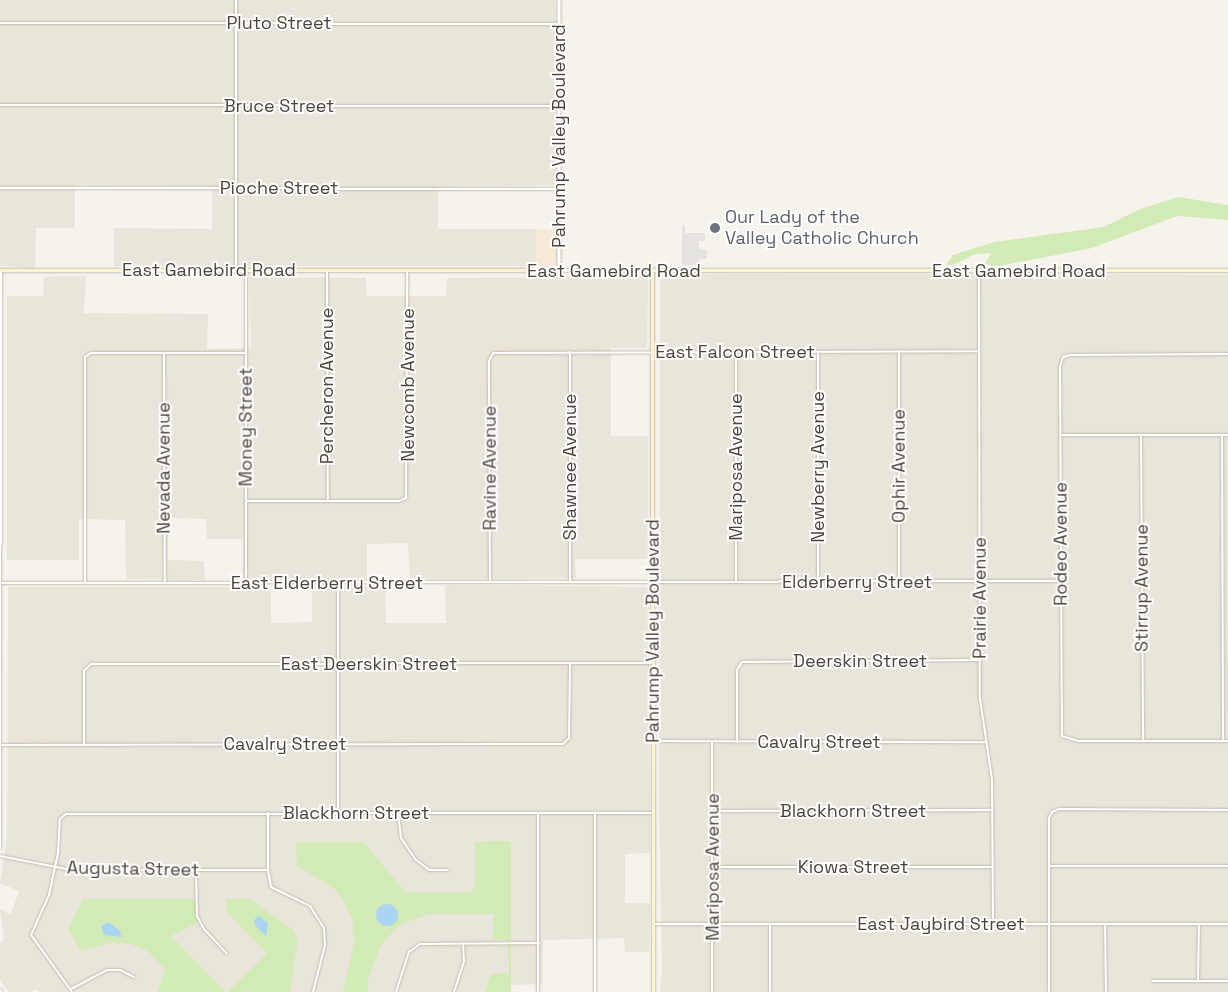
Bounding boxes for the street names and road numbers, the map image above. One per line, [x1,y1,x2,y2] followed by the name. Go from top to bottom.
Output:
[227,12,331,34] street label: Pluto Street
[548,24,570,248] street label: Pahrump Valley Boulevard
[224,95,334,117] street label: Bruce Street
[220,177,338,199] street label: Pioche Street
[122,259,296,281] street label: East Gamebird Road
[527,260,701,282] street label: East Gamebird Road
[932,260,1106,282] street label: East Gamebird Road
[316,308,338,464] street label: Percheron Avenue
[397,308,419,462] street label: Newcomb Avenue
[655,341,815,363] street label: East Falcon Street
[235,367,257,487] street label: Money Street
[807,391,829,543] street label: Newberry Avenue
[559,393,581,541] street label: Shawnee Avenue
[725,393,747,541] street label: Mariposa Avenue
[153,402,175,534] street label: Nevada Avenue
[479,405,501,531] street label: Ravine Avenue
[888,409,910,523] street label: Ophir Avenue
[1050,482,1072,606] street label: Rodeo Avenue
[642,519,664,743] street label: Pahrump Valley Boulevard
[1131,524,1153,652] street label: Stirrup Avenue
[969,537,991,659] street label: Prairie Avenue
[782,571,932,593] street label: Elderberry Street
[231,572,423,594] street label: East Elderberry Street
[793,650,927,672] street label: Deerskin Street
[281,653,457,675] street label: East Deerskin Street
[757,731,881,753] street label: Cavalry Street
[223,733,347,755] street label: Cavalry Street
[702,793,724,941] street label: Mariposa Avenue
[780,800,926,822] street label: Blackhorn Street
[283,802,429,824] street label: Blackhorn Street
[798,856,908,878] street label: Kiowa Street
[67,857,199,881] street label: Augusta Street
[857,913,1025,935] street label: East Jaybird Street

